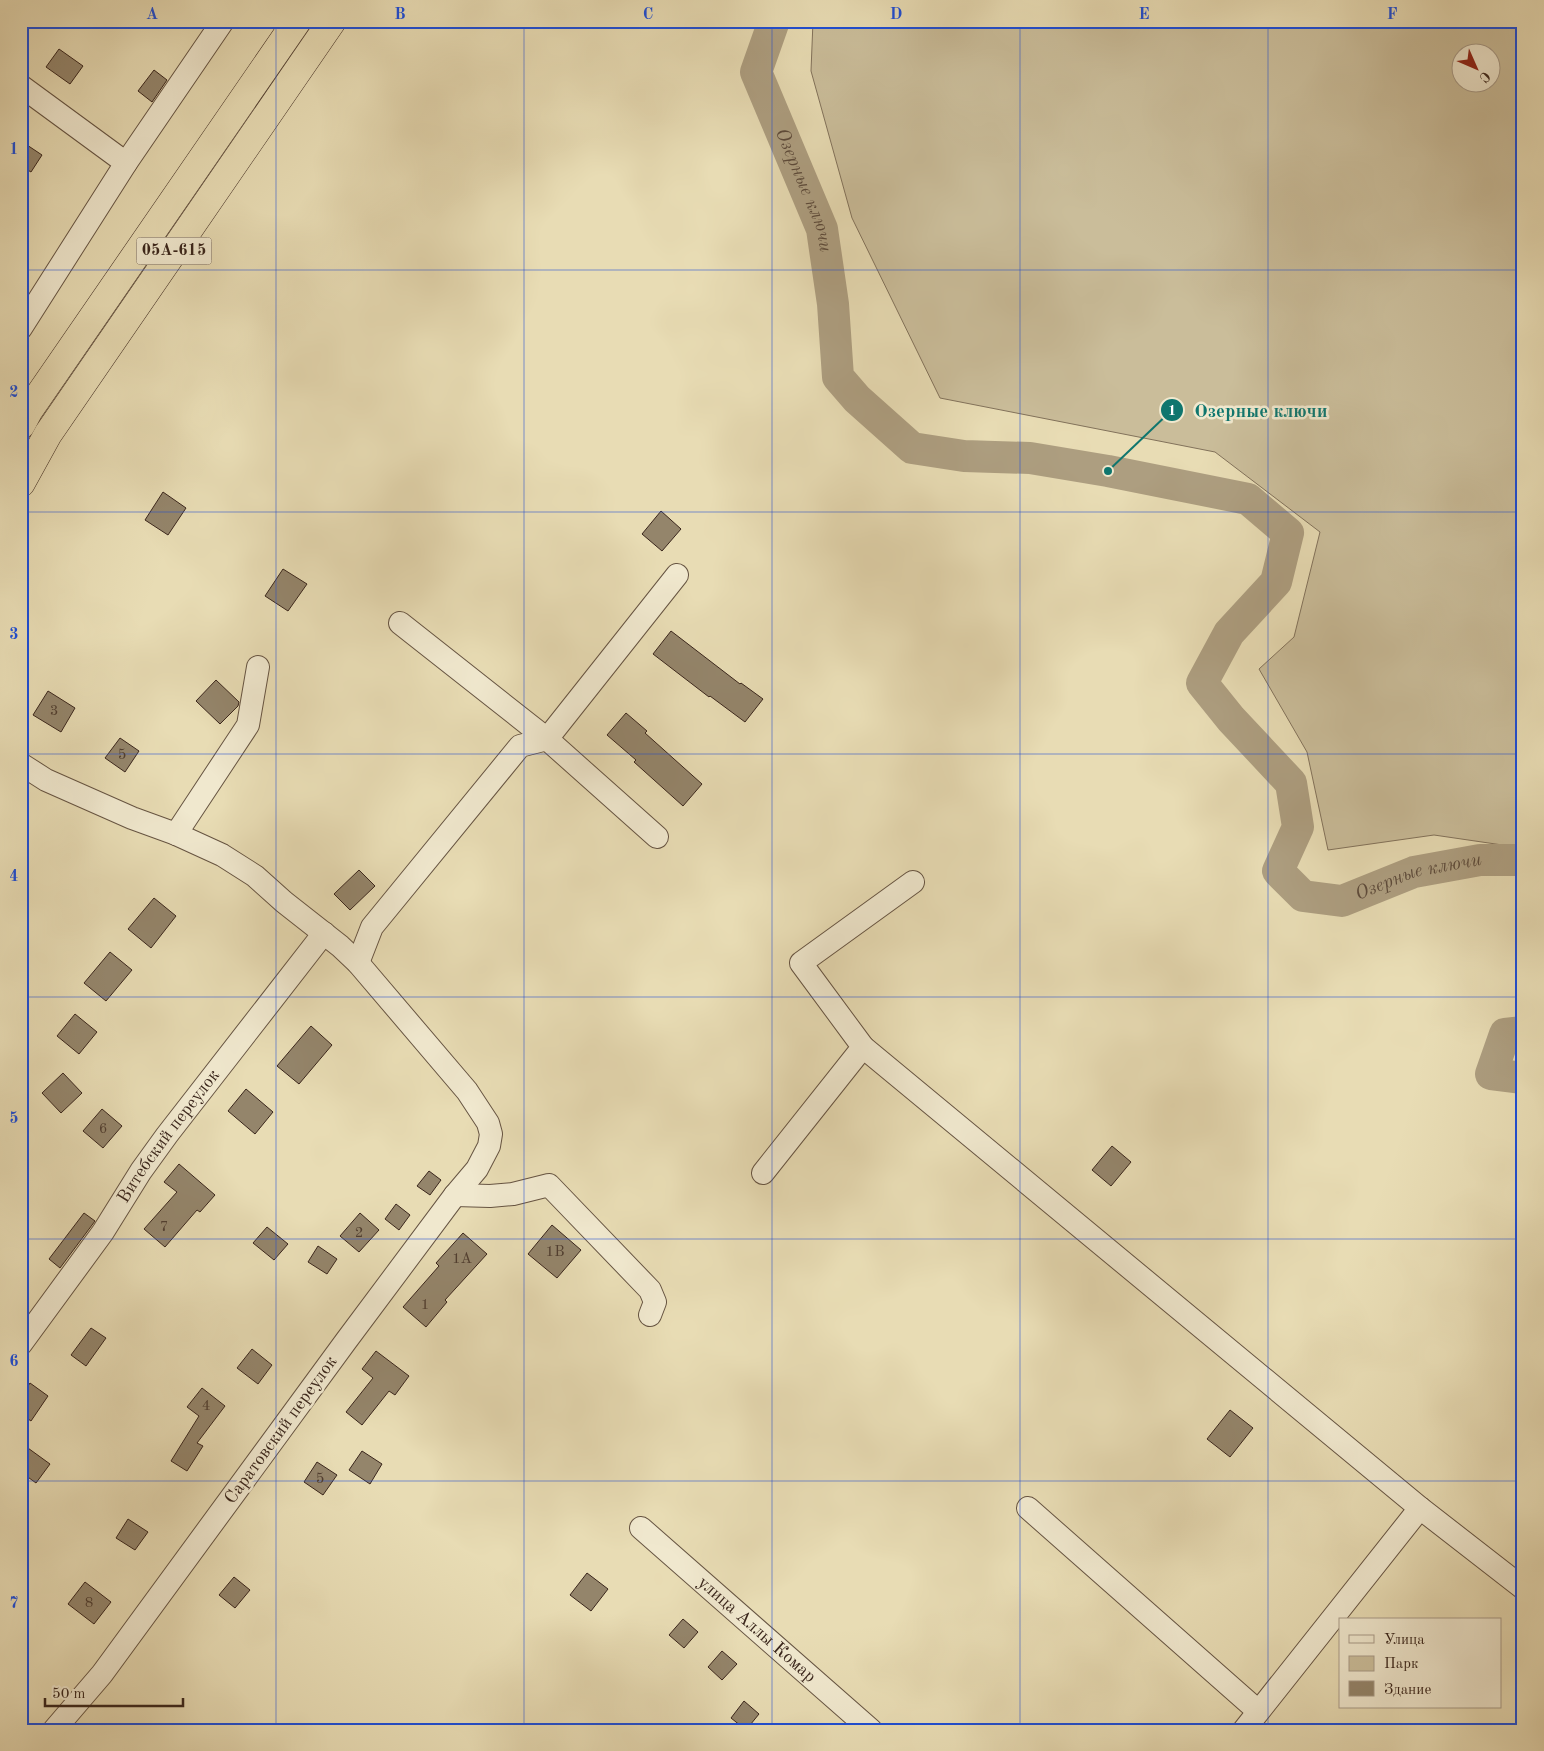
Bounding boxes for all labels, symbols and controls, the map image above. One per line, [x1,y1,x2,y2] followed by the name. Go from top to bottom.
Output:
[146,7,158,23] text: A
[394,7,406,23] text: B
[643,7,653,23] text: C
[890,7,902,23] text: D
[1138,7,1150,23] text: E
[1387,7,1398,23] text: F
[1452,42,1502,92] north arrow
[1476,68,1493,85] text: С
[771,126,835,253] water label: Озерные ключи
[9,142,19,158] text: 1
[136,238,212,264] road number: 05А-615
[9,385,19,401] text: 2
[1160,393,1338,427] callout: Озерные ключи
[1194,403,1328,422] text: Озерные ключи
[1168,404,1176,419] text: 1
[9,627,19,643] text: 3
[50,704,58,719] house number: 3
[118,748,126,763] house number: 5
[1352,850,1484,904] water label: Озерные ключи
[9,869,19,885] text: 4
[114,1066,223,1206] street label: Витебский переулок
[9,1111,19,1127] text: 5
[99,1122,107,1137] house number: 6
[160,1220,168,1235] house number: 7
[355,1226,363,1241] house number: 2
[545,1245,565,1260] house number: 1В
[452,1252,473,1267] house number: 1А
[421,1298,429,1313] house number: 1
[221,1353,341,1507] street label: Саратовский переулок
[9,1354,19,1370] text: 6
[202,1399,210,1414] house number: 4
[316,1472,324,1487] house number: 5
[694,1573,819,1686] street label: улица Аллы Комар
[9,1596,19,1612] text: 7
[85,1596,93,1611] house number: 8
[1339,1618,1502,1708] legend
[1384,1633,1425,1648] text: Улица
[1384,1657,1419,1672] text: Парк
[45,1676,182,1708] scale bar
[1384,1683,1431,1698] text: Здание
[52,1687,86,1702] text: 50 m

